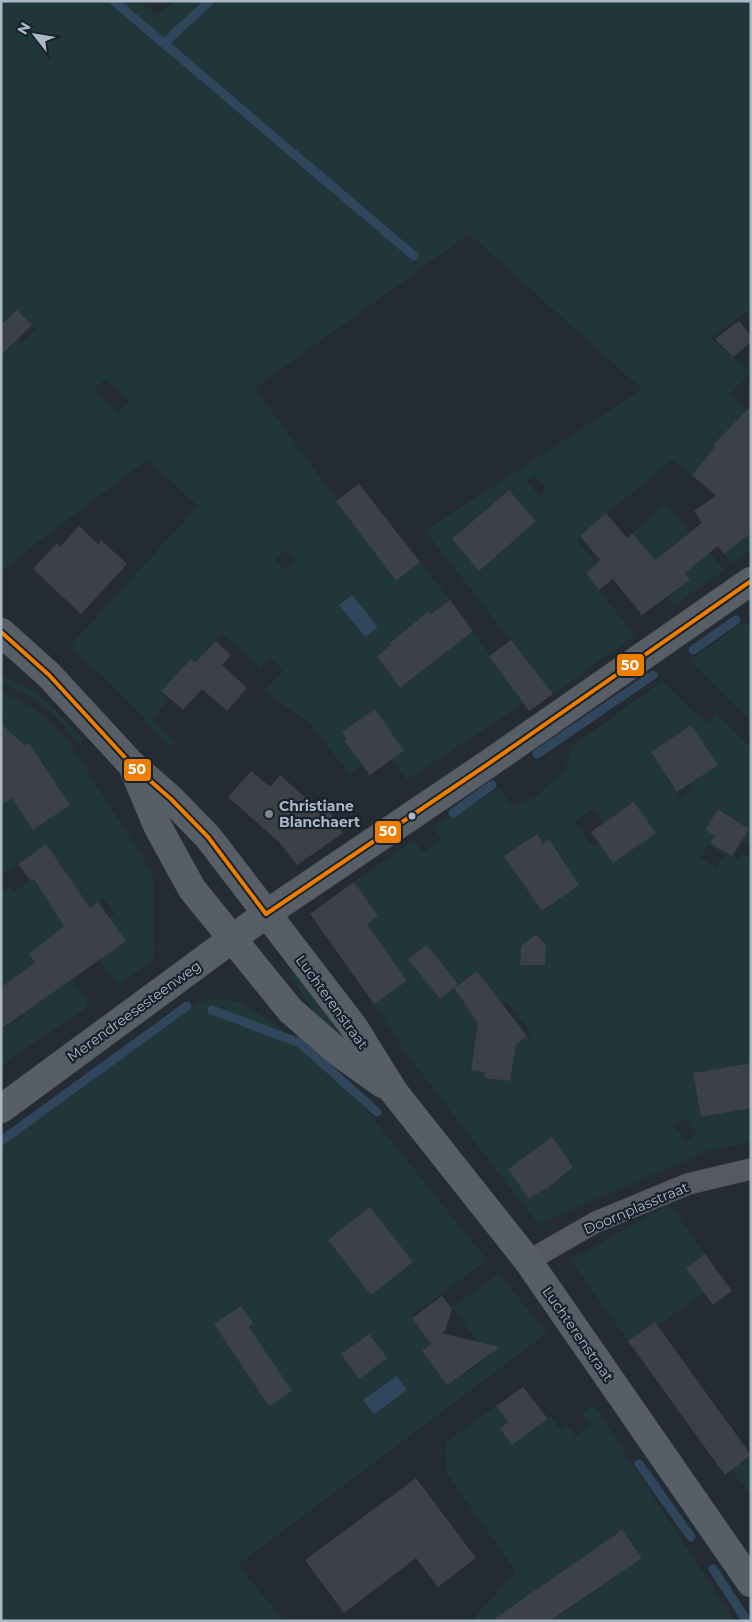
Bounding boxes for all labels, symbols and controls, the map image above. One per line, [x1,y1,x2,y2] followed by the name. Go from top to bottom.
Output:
[10,10,60,60] north arrow
[13,19,34,38] text: N
[616,653,645,677] line badge: 50
[621,656,639,674] text: 50
[123,758,152,782] line badge: 50
[128,760,146,778] text: 50
[279,797,360,831] place label: Christiane Blanchaert
[263,808,275,820] marker: Christiane Blanchaert
[407,811,417,821] unlabelled marker
[374,820,402,844] line badge: 50
[379,822,397,840] text: 50
[292,951,372,1053] street label: Luchterenstraat
[64,956,204,1066] street label: Merendreesesteenweg
[581,1178,691,1238] street label: Doornplasstraat
[539,1283,618,1385] street label: Luchterenstraat

